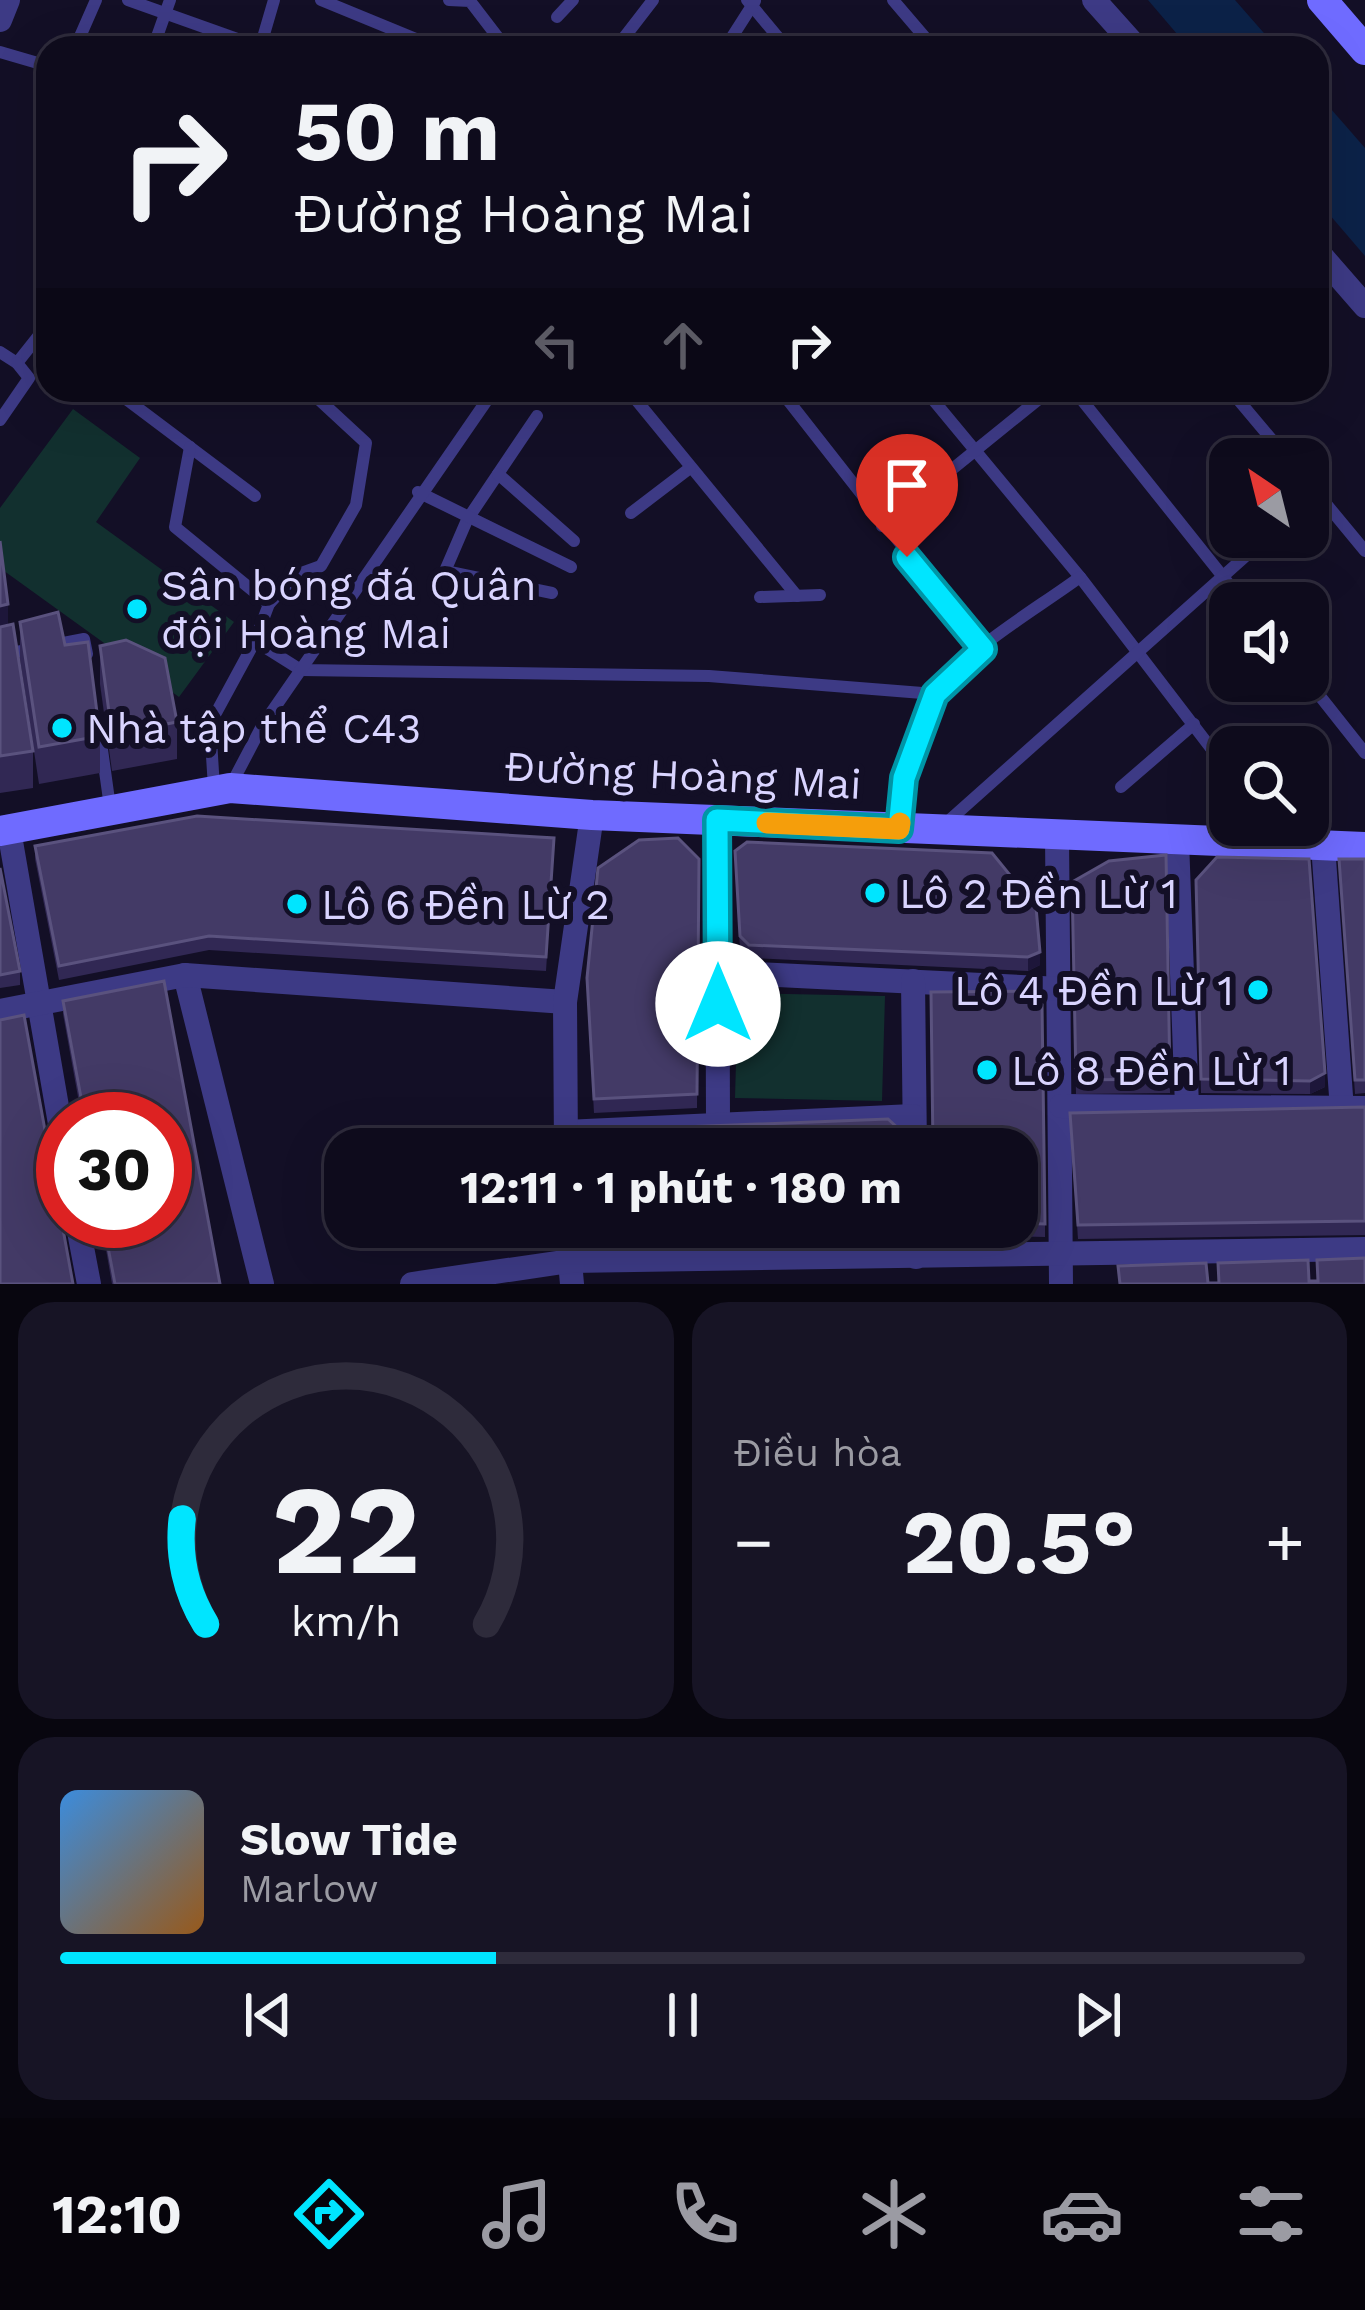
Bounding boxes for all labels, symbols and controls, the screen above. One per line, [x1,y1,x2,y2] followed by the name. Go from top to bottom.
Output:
[294,82,500,180] text: 50 m
[96,84,252,240] icon: right
[294,182,754,245] text: Đường Hoàng Mai
[524,312,590,378] icon: left
[650,312,716,378] icon: ahead
[776,312,842,378] icon: right
[856,434,958,557] pin
[1209,438,1329,558] north arrow
[1209,438,1329,846] map controls
[874,452,940,518] icon: arrive
[161,561,536,658] place label: Sân bóng đá Quân đội Hoàng Mai
[1209,582,1329,702] button: sound
[124,596,150,622] marker: Sân bóng đá Quân đội Hoàng Mai
[86,704,421,753] place label: Nhà tập thể C43
[49,715,75,741] marker: Nhà tập thể C43
[1209,726,1329,846] button: search
[503,741,863,809] street label: Đường Hoàng Mai
[899,869,1178,918] place label: Lô 2 Đền Lừ 1
[321,880,610,929] place label: Lô 6 Đền Lừ 2
[862,880,888,906] marker: Lô 2 Đền Lừ 1
[284,891,310,917] marker: Lô 6 Đền Lừ 2
[655,941,781,1067] position arrow
[954,966,1234,1015] place label: Lô 4 Đền Lừ 1
[1245,977,1271,1003] marker: Lô 4 Đền Lừ 1
[1011,1046,1291,1095] place label: Lô 8 Đền Lừ 1
[974,1057,1000,1083] marker: Lô 8 Đền Lừ 1
[36,1092,192,1248] speed limit sign: 30
[460,1161,902,1214] text: 12:11 · 1 phút · 180 m
[734,1430,902,1475] text: Điều hòa
[271,1457,420,1603] text: 22
[902,1489,1136,1595] text: 20.5°
[734,1504,773,1581] text: −
[1265,1504,1305,1581] text: +
[290,1595,401,1645] text: km/h
[240,1813,458,1866] text: Slow Tide
[240,1866,378,1911] text: Marlow
[235,1982,301,2048] icon: previous
[650,1982,716,2048] icon: pause
[1065,1982,1131,2048] icon: next
[287,2172,371,2256] icon: directions
[475,2172,559,2256] icon: music
[663,2172,747,2256] icon: phone
[852,2172,936,2256] icon: climate
[1040,2172,1124,2256] icon: car
[1229,2172,1313,2256] icon: filters
[52,2183,182,2246] text: 12:10

